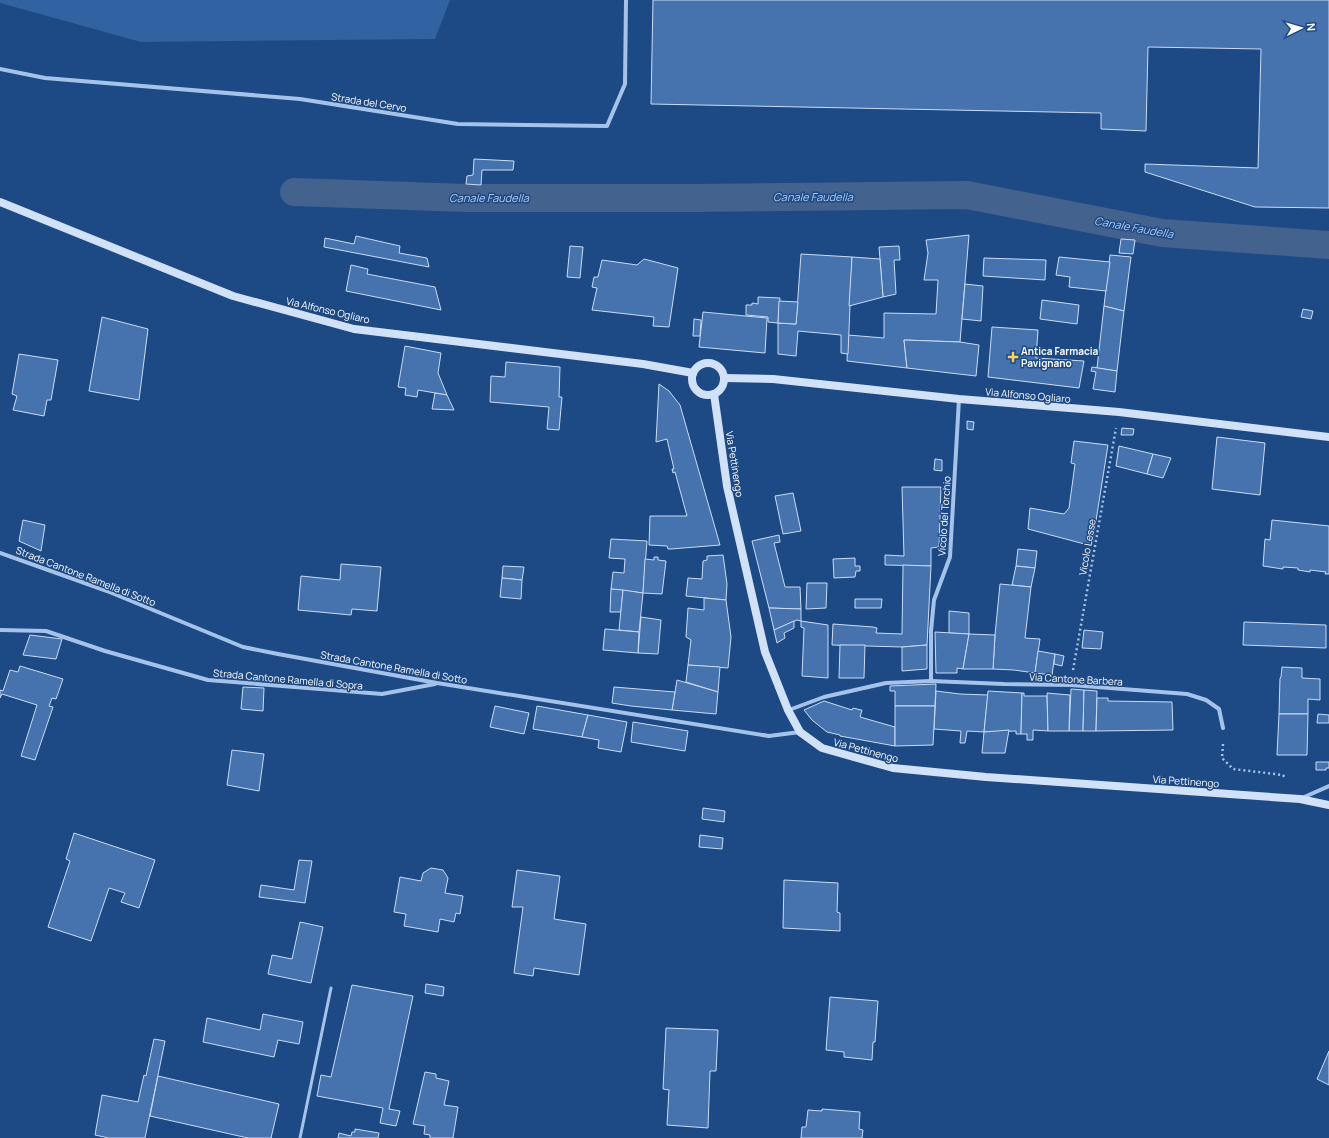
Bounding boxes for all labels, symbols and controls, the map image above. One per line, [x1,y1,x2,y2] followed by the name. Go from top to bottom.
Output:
[1281,8,1321,48] north arrow
[1304,22,1319,32] text: N
[330,89,408,115] street label: Strada del Cervo
[773,189,854,204] water label: Canale Faudella
[449,190,530,205] water label: Canale Faudella
[1093,213,1176,241] water label: Canale Faudella
[285,294,371,326] street label: Via Alfonso Ogliaro
[1021,344,1098,370] place label: Antica Farmacia Pavignano
[1008,352,1018,362] marker: Antica Farmacia Pavignano
[985,384,1071,406] street label: Via Alfonso Ogliaro
[723,430,747,498] street label: Via Pettinengo
[934,475,954,556] street label: Vicolo del Torchio
[1075,518,1099,576] street label: Vicolo Lesse
[14,543,158,609] street label: Strada Cantone Ramella di Sotto
[320,647,469,687] street label: Strada Cantone Ramella di Sotto
[213,665,363,693] street label: Strada Cantone Ramella di Sopra
[1029,670,1123,688] street label: Via Cantone Barbera
[832,735,900,765] street label: Via Pettinengo
[1152,772,1220,790] street label: Via Pettinengo

